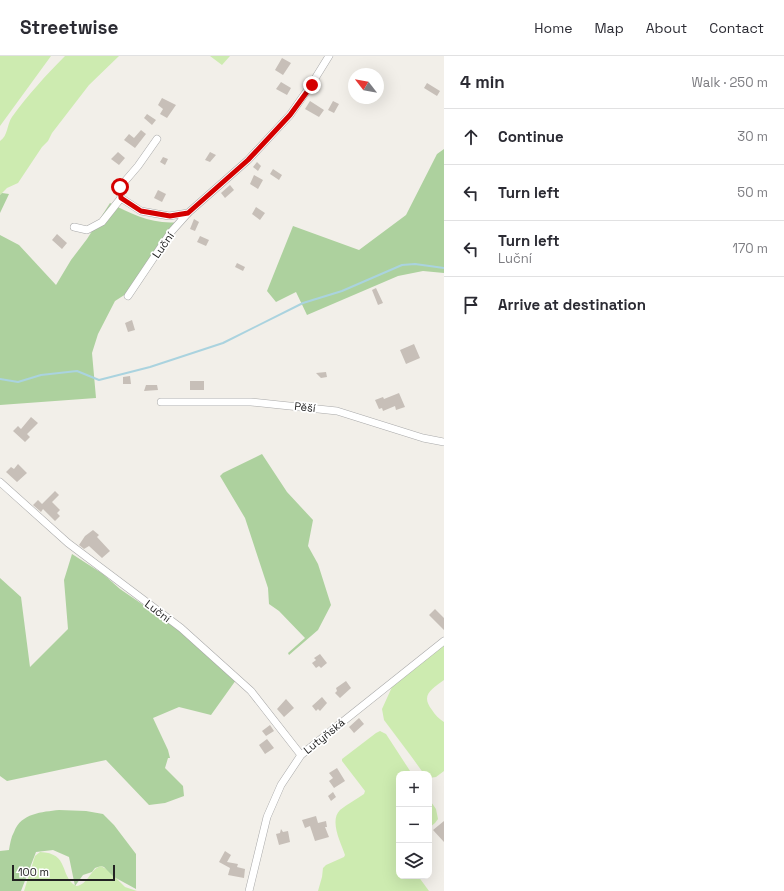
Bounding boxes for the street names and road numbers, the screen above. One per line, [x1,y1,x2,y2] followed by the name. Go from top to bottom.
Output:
[149,229,177,261] street label: Luční
[294,399,317,415] street label: Pěší
[142,597,174,625] street label: Luční
[301,715,348,757] street label: Lutyňská

